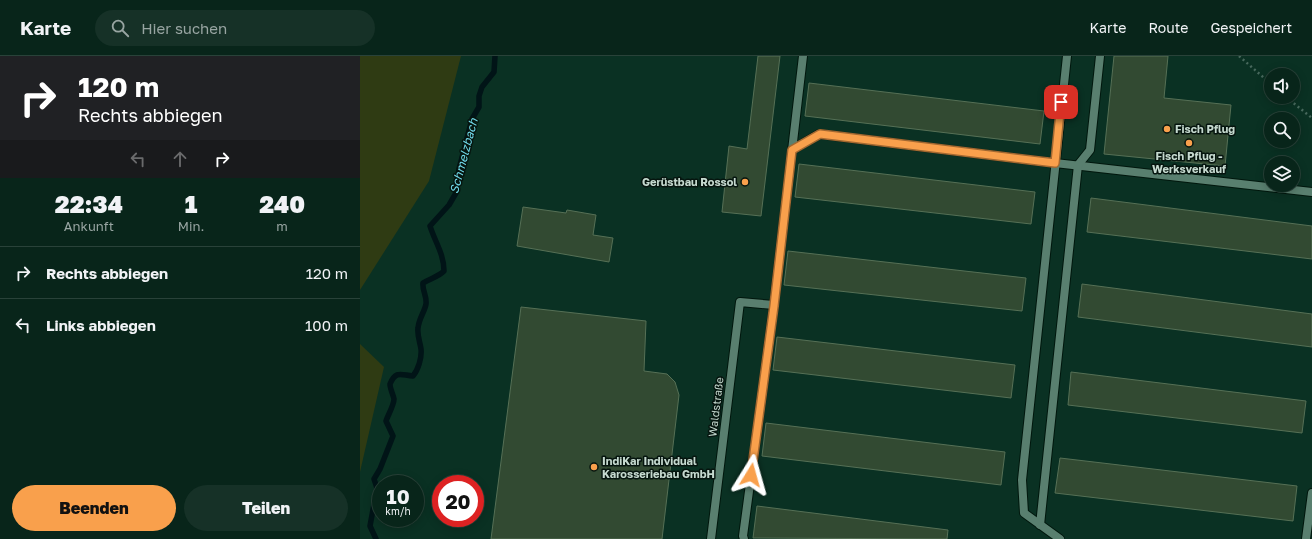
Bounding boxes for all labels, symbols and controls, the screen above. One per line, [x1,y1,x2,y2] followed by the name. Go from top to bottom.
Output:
[95,10,375,46] search box
[20,16,71,39] text: Karte
[109,17,131,39] icon: search
[141,19,227,37] text: Hier suchen
[1090,19,1126,36] text: Karte
[1148,19,1188,36] text: Route
[1210,19,1292,36] text: Gespeichert
[1264,68,1300,192] map controls
[1264,68,1300,104] button: sound
[78,70,159,103] text: 120 m
[12,72,64,124] icon: right
[1044,85,1078,119] pin
[1050,91,1072,113] icon: arrive
[78,104,223,126] text: Rechts abbiegen
[1264,112,1300,148] button: search
[446,116,481,195] water label: Schmelzbach
[1175,122,1235,135] place label: Fisch Pflug
[1162,124,1172,134] marker: Fisch Pflug
[1184,138,1194,148] marker: Fisch Pflug - Werksverkauf
[127,148,149,170] icon: left
[169,148,191,170] icon: ahead
[211,148,233,170] icon: right
[1152,149,1226,175] place label: Fisch Pflug - Werksverkauf
[1264,156,1300,192] button: layers
[642,175,737,188] place label: Gerüstbau Rossol
[740,177,750,187] marker: Gerüstbau Rossol
[55,189,123,218] text: 22:34
[185,189,197,218] text: 1
[259,189,305,218] text: 240
[64,218,114,234] text: Ankunft
[178,218,204,234] text: Min.
[276,218,288,234] text: m
[12,262,34,284] icon: right
[46,264,168,282] text: Rechts abbiegen
[306,264,348,282] text: 120 m
[12,314,34,336] icon: left
[46,316,156,334] text: Links abbiegen
[305,316,348,334] text: 100 m
[705,376,726,437] street label: Waldstraße
[602,454,715,480] place label: IndiKar Individual Karosseriebau GmbH
[730,454,772,496] position arrow
[589,462,599,472] marker: IndiKar Individual Karosseriebau GmbH
[432,475,484,527] speed limit sign: 20
[386,484,410,508] text: 10
[12,485,176,531] button: Beenden
[184,485,348,531] button: Teilen
[385,505,411,517] text: km/h

